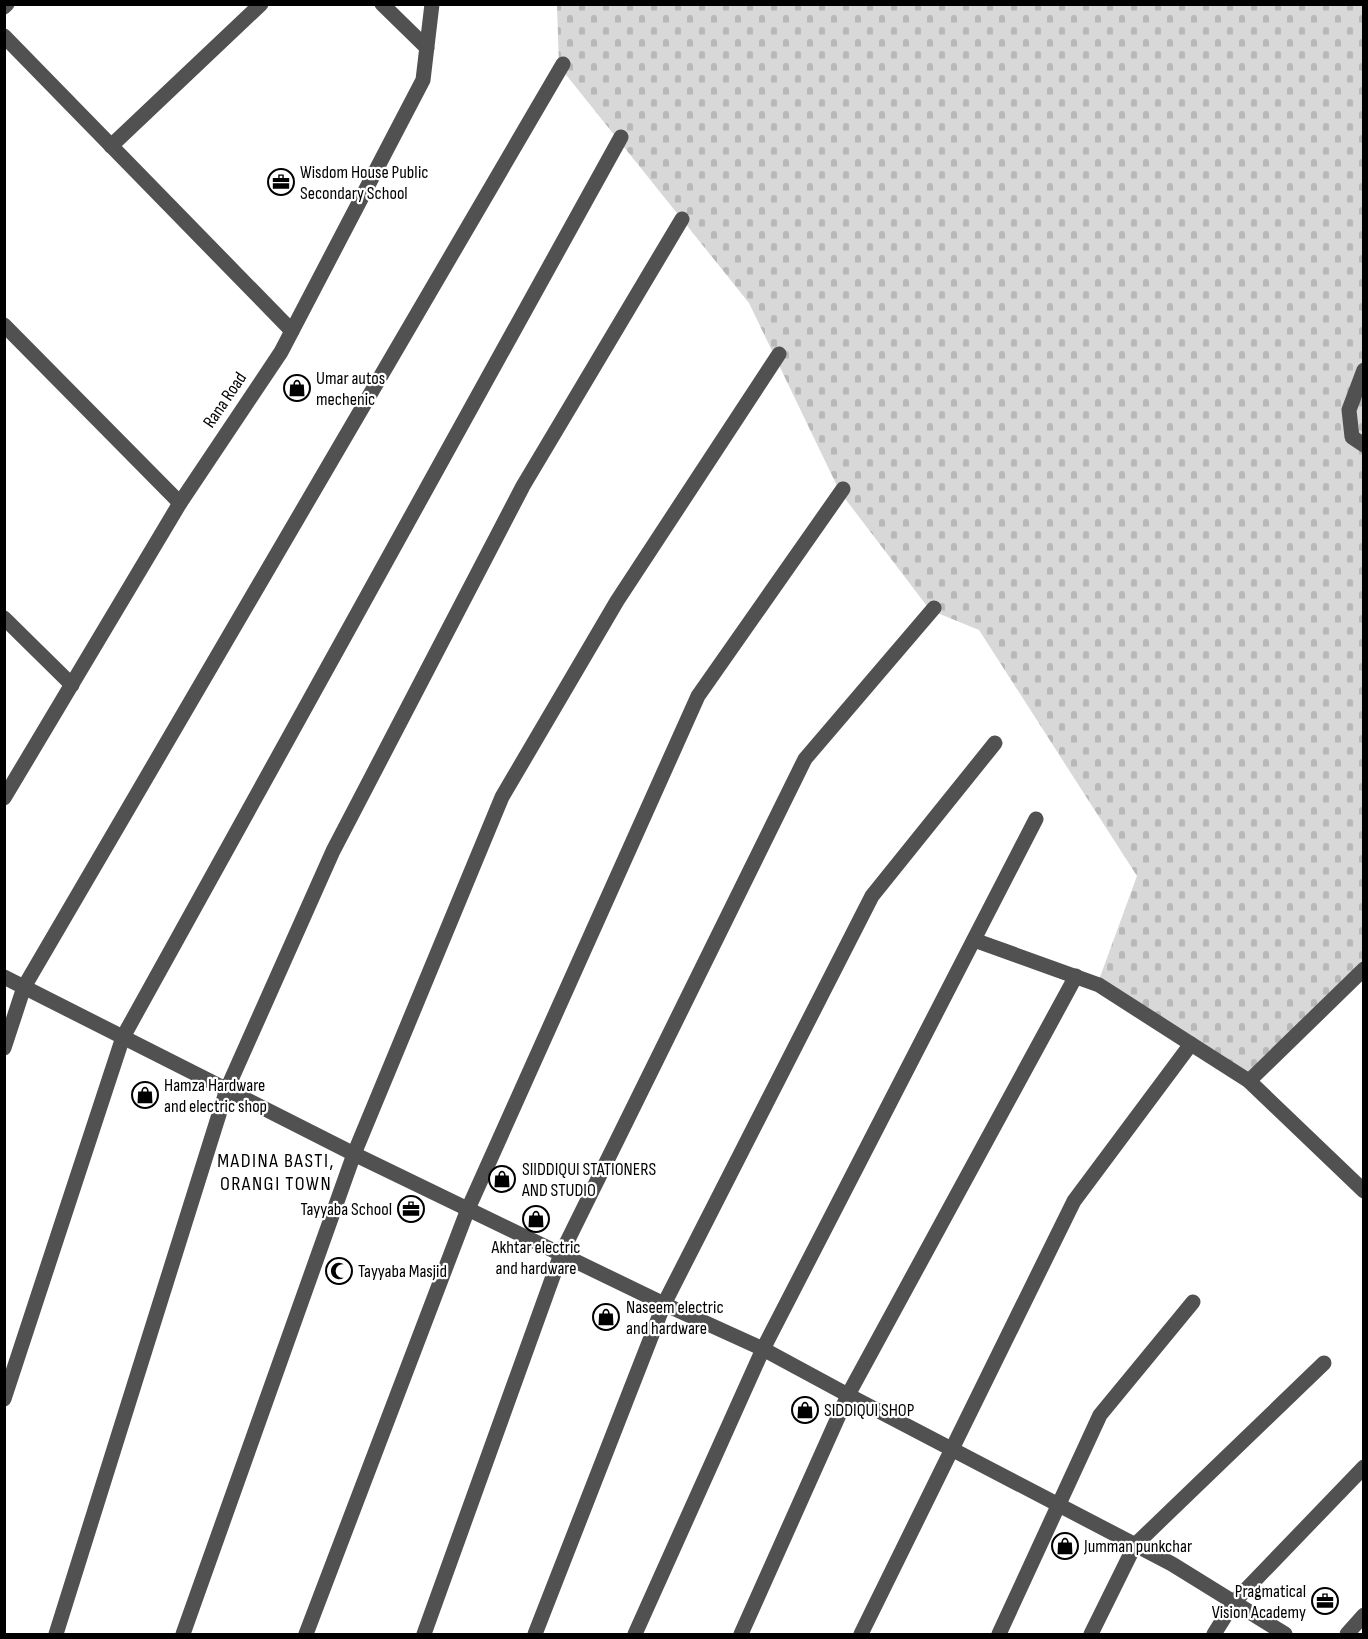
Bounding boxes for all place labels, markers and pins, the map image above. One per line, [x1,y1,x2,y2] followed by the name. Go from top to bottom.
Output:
[300,162,428,204] place label: Wisdom House Public Secondary School
[266,167,296,197] office icon: Wisdom House Public Secondary School
[316,368,385,410] place label: Umar autos mechenic
[282,373,312,403] shop icon: Umar autos mechenic
[164,1075,267,1117] place label: Hamza Hardware and electric shop
[130,1080,160,1110] shop icon: Hamza Hardware and electric shop
[521,1159,656,1201] place label: SIIDDIQUI STATIONERS AND STUDIO
[487,1164,517,1194] shop icon: SIIDDIQUI STATIONERS AND STUDIO
[396,1194,426,1224] office icon: Tayyaba School
[300,1199,392,1220] place label: Tayyaba School
[521,1204,551,1234] shop icon: Akhtar electric and hardware
[490,1237,581,1279] place label: Akhtar electric and hardware
[324,1256,354,1286] mosque icon: Tayyaba Masjid
[358,1261,447,1282] place label: Tayyaba Masjid
[626,1297,724,1339] place label: Naseem electric and hardware
[591,1302,621,1332] shop icon: Naseem electric and hardware
[790,1395,820,1425] shop icon: SIDDIQUI SHOP
[824,1400,915,1421] place label: SIDDIQUI SHOP
[1050,1531,1080,1561] shop icon: Jumman punkchar
[1083,1536,1192,1557] place label: Jumman punkchar
[1212,1581,1306,1623] place label: Pragmatical Vision Academy
[1310,1586,1340,1616] office icon: Pragmatical Vision Academy

